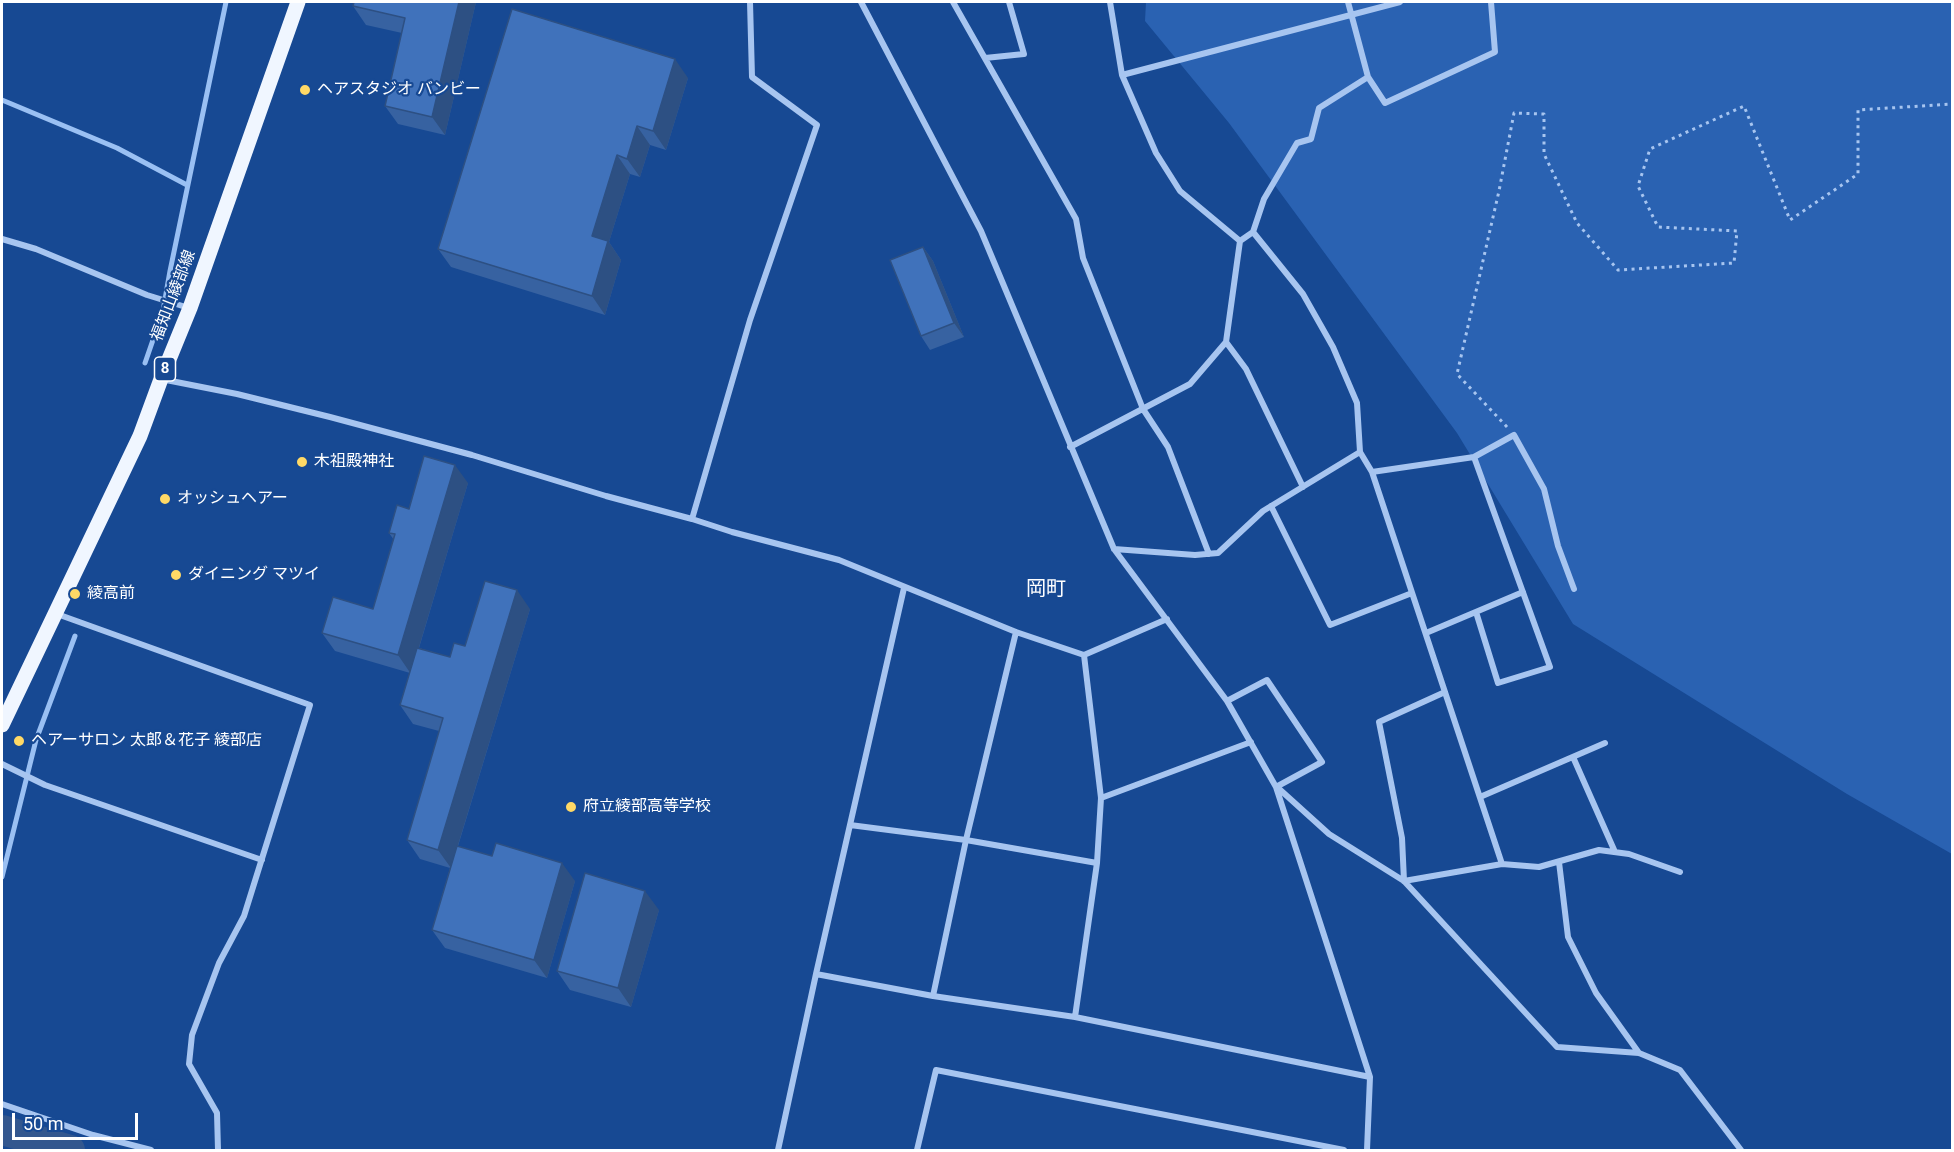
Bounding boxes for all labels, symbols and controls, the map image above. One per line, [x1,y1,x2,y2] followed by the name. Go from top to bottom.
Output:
[317,80,481,100] place label: ヘアスタジオ バンビー
[298,83,312,97] marker: ヘアスタジオ バンビー
[148,248,200,344] street label: 福知山綾部線
[154,357,176,381] road number: 8
[314,452,394,472] place label: 木祖殿神社
[295,455,309,469] marker: 木祖殿神社
[177,489,288,509] place label: オッシュヘアー
[158,492,172,506] marker: オッシュヘアー
[188,565,320,585] place label: ダイニング マツイ
[169,568,183,582] marker: ダイニング マツイ
[1026,578,1066,602] district label: 岡町
[87,584,135,604] place label: 綾高前
[68,587,82,601] marker: 綾高前
[31,731,262,751] place label: ヘアーサロン 太郎＆花子 綾部店
[12,734,26,748] marker: ヘアーサロン 太郎＆花子 綾部店
[583,797,711,817] place label: 府立綾部高等学校
[564,800,578,814] marker: 府立綾部高等学校
[15,1101,141,1139] scale bar
[23,1113,63,1134] text: 50 m

